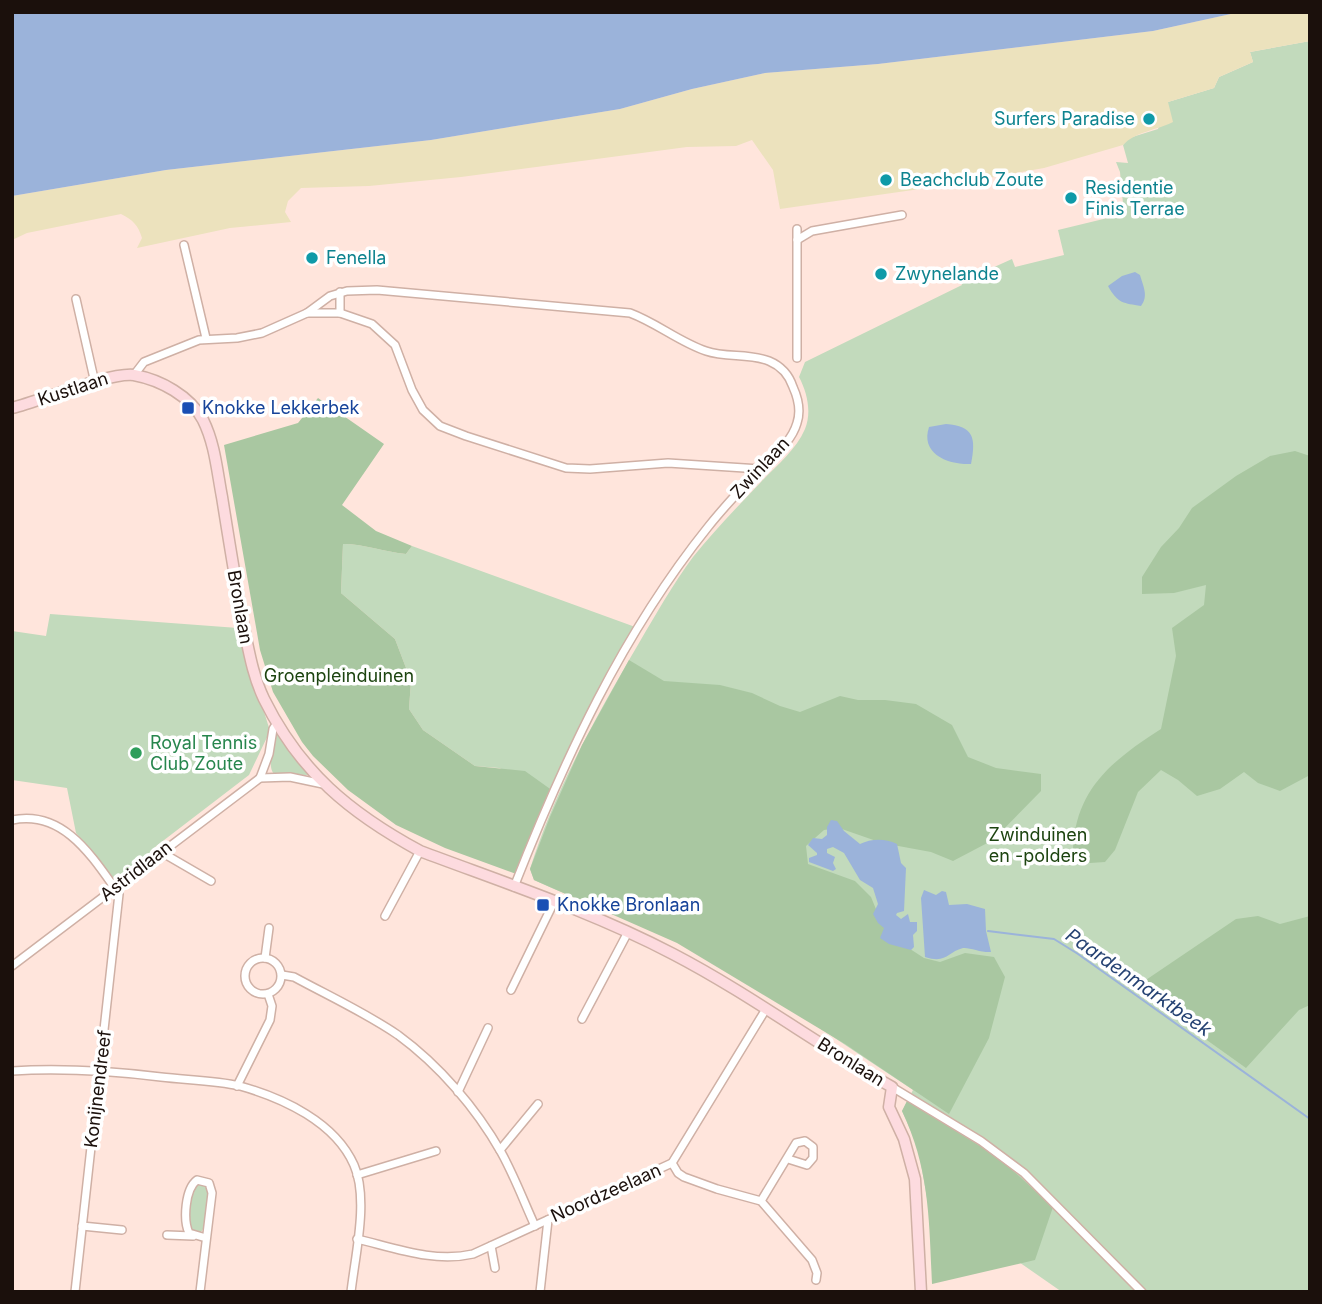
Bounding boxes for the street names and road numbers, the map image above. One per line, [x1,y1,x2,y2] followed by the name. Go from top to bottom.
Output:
[35,367,111,410] street label: Kustlaan
[726,433,793,503] street label: Zwinlaan
[224,568,257,646] street label: Bronlaan
[96,836,176,905] street label: Astridlaan
[80,1029,115,1149] street label: Konijnendreef
[814,1033,889,1090] street label: Bronlaan
[547,1159,664,1226] street label: Noordzeelaan

